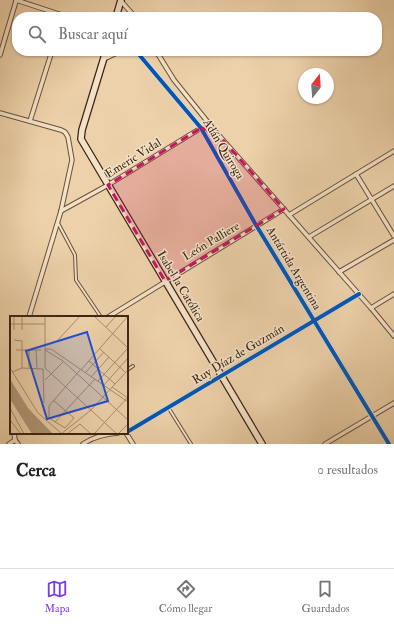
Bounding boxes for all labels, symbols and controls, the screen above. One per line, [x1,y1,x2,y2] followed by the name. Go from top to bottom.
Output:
[12,12,382,56] search box
[26,23,48,45] icon: search
[58,25,127,44] text: Buscar aquí
[298,68,334,104] north arrow
[199,116,248,183] street label: Adán Quiroga
[102,135,164,182] street label: Emeric Vidal
[180,219,242,264] street label: León Palliere
[262,223,325,314] street label: Antártida Argentina
[154,248,208,325] street label: Isabel la Católica
[10,316,128,434] inset map
[190,321,287,388] street label: Ruy Díaz de Guzmán
[16,460,56,481] text: Cerca
[317,462,378,478] text: 0 resultados
[45,578,70,615] tab: Mapa
[159,578,212,615] tab: Cómo llegar
[302,578,349,615] tab: Guardados

